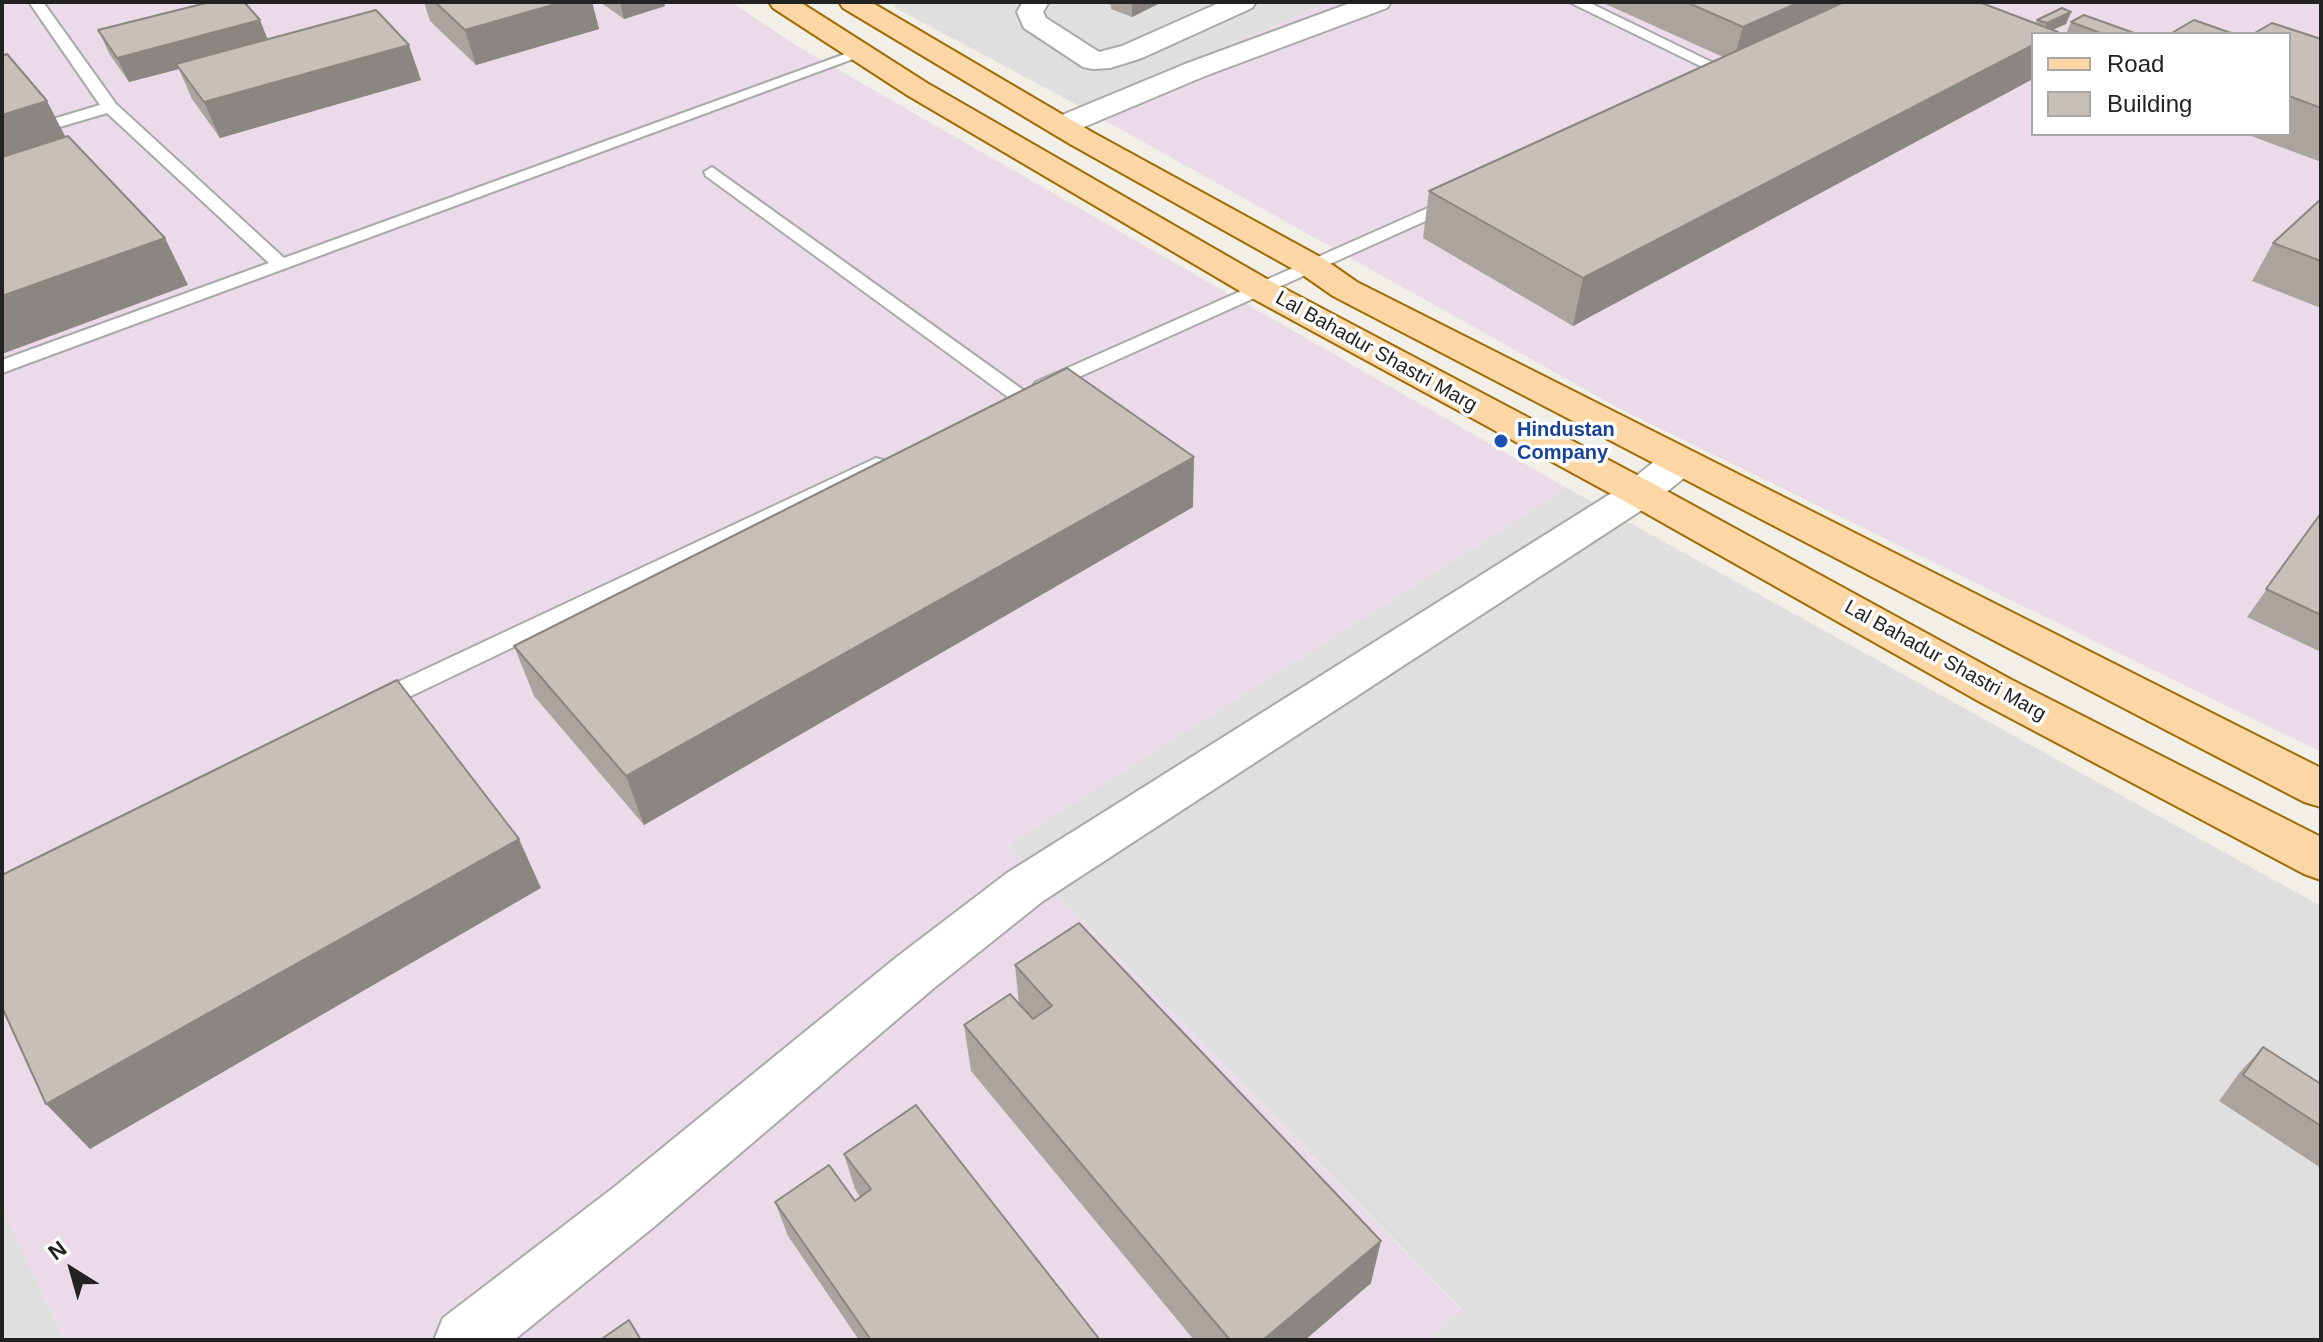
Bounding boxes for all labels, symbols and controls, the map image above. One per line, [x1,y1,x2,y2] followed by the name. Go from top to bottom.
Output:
[2031,32,2291,136] legend
[2107,50,2164,77] text: Road
[2107,90,2192,117] text: Building
[1271,287,1481,417] street label: Lal Bahadur Shastri Marg
[1517,418,1615,465] place label: Hindustan Company
[1492,432,1510,450] marker: Hindustan Company
[1840,596,2050,726] street label: Lal Bahadur Shastri Marg
[32,1230,112,1310] north arrow
[43,1236,71,1265] text: N

